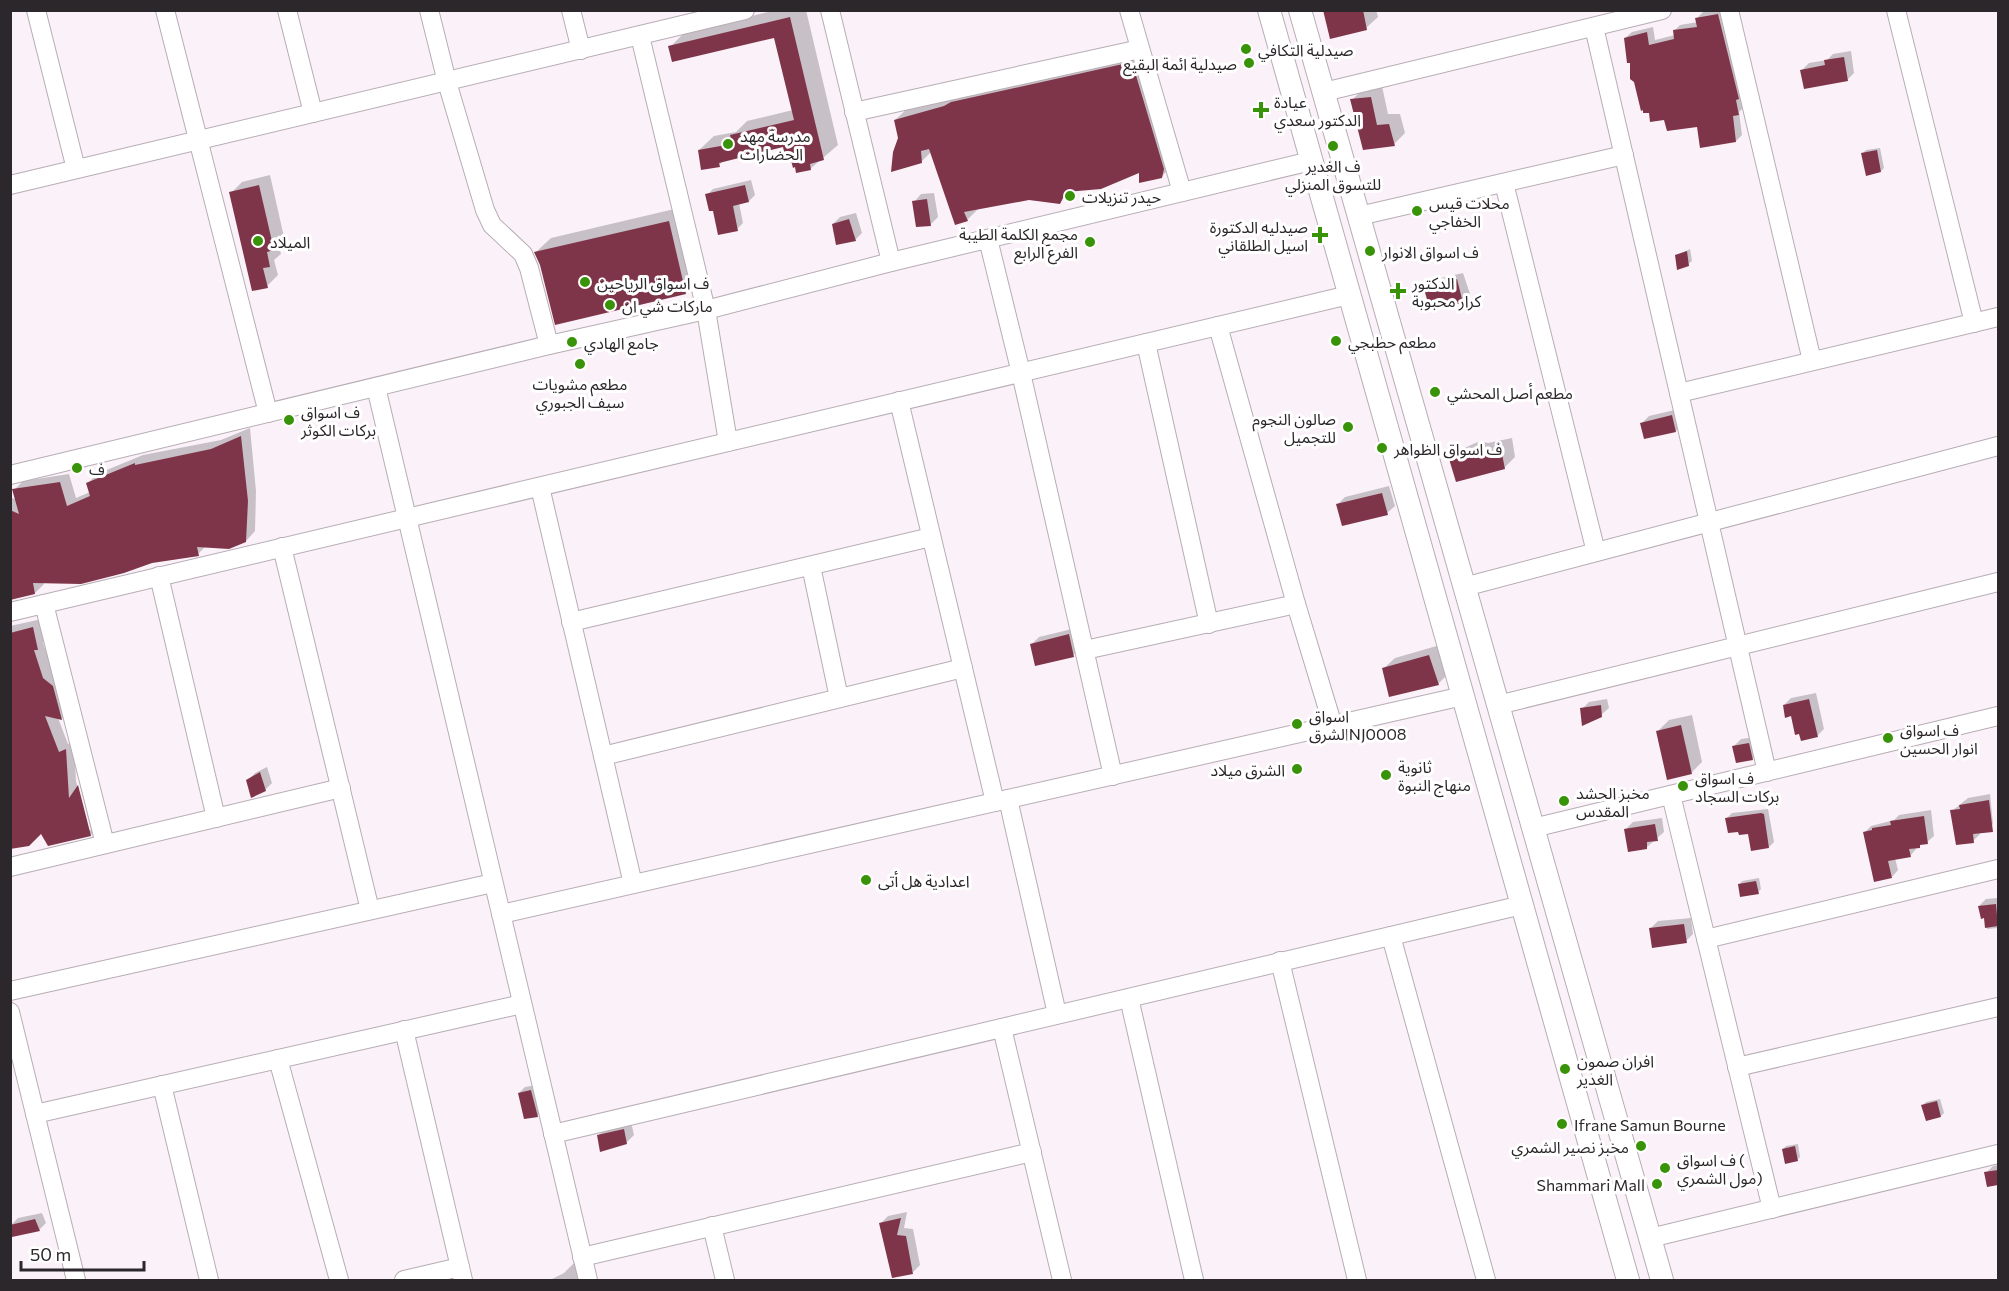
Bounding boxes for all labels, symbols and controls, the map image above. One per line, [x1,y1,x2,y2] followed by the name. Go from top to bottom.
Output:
[1258,40,1354,62] place label: صيدلية التكافي
[1239,42,1253,56] marker: صيدلية التكافي
[1123,54,1237,77] place label: صيدلية ائمة البقيع
[1242,56,1256,70] marker: صيدلية ائمة البقيع
[1274,92,1361,132] place label: عيادة الدكتور سعدي
[1252,101,1270,119] marker: عيادة الدكتور سعدي
[740,126,811,164] place label: مدرسة مهد الحضارات
[721,137,735,151] marker: مدرسة مهد الحضارات
[1326,139,1340,153] marker: ف الغدير للتسوق المنزلي
[1285,156,1381,196] place label: ف الغدير للتسوق المنزلي
[1082,187,1161,207] place label: حيدر تنزيلات
[1063,189,1077,203] marker: حيدر تنزيلات
[1429,193,1510,233] place label: محلات قيس الخفاجي
[1410,204,1424,218] marker: محلات قيس الخفاجي
[1210,217,1308,257] place label: صيدليه الدكتورة اسيل الطلقاني
[959,224,1078,265] place label: مجمع الكلمة الطيبة الفرع الرابع
[1313,228,1327,242] marker: صيدليه الدكتورة اسيل الطلقاني
[270,232,310,251] place label: الميلاد
[251,234,265,248] marker: الميلاد
[1083,235,1097,249] marker: مجمع الكلمة الطيبة الفرع الرابع
[1381,242,1479,262] place label: ف اسواق الانوار
[1363,244,1377,258] marker: ف اسواق الانوار
[597,273,710,293] place label: ف اسواق الرياحين
[1411,273,1481,311] place label: الدكتور كرار محبوبة
[578,275,592,289] marker: ف اسواق الرياحين
[1389,282,1407,300] marker: الدكتور كرار محبوبة
[622,296,713,318] place label: ماركات شي ان
[603,298,617,312] marker: ماركات شي ان
[1348,332,1436,355] place label: مطعم حطبجي
[584,333,659,356] place label: جامع الهادي
[1329,334,1343,348] marker: مطعم حطبجي
[565,335,579,349] marker: جامع الهادي
[573,357,587,371] marker: مطعم مشويات سيف الجبوري
[532,374,628,414] place label: مطعم مشويات سيف الجبوري
[1447,383,1573,406] place label: مطعم أصل المحشي
[1428,385,1442,399] marker: مطعم أصل المحشي
[300,402,376,440] place label: ف اسواق بركات الكوثر
[1252,409,1336,447] place label: صالون النجوم للتجميل
[282,413,296,427] marker: ف اسواق بركات الكوثر
[1341,420,1355,434] marker: صالون النجوم للتجميل
[1393,439,1502,459] place label: ف اسواق الظواهر
[1375,441,1389,455] marker: ف اسواق الظواهر
[89,459,105,478] place label: ف
[70,461,84,475] marker: ف
[1309,706,1407,744] place label: اسواق الشرقNJ0008
[1290,717,1304,731] marker: اسواق الشرقNJ0008
[1900,720,1978,758] place label: ف اسواق انوار الحسين
[1881,731,1895,745] marker: ف اسواق انوار الحسين
[1398,757,1471,798] place label: ثانوية منهاج النبوة
[1211,760,1285,780] place label: الشرق ميلاد
[1290,762,1304,776] marker: الشرق ميلاد
[1379,768,1393,782] marker: ثانوية منهاج النبوة
[1695,768,1779,806] place label: ف اسواق بركات السجاد
[1676,779,1690,793] marker: ف اسواق بركات السجاد
[1576,783,1650,821] place label: مخبز الحشد المقدس
[1557,794,1571,808] marker: مخبز الحشد المقدس
[878,871,970,891] place label: اعدادية هل أتى
[859,873,873,887] marker: اعدادية هل أتى
[1576,1051,1654,1089] place label: افران صمون الغدير
[1558,1062,1572,1076] marker: افران صمون الغدير
[1574,1115,1726,1134] place label: Ifrane Samun Bourne
[1555,1117,1569,1131] marker: Ifrane Samun Bourne
[1511,1137,1629,1159] place label: مخبز نصير الشمري
[1634,1139,1648,1153] marker: مخبز نصير الشمري
[1677,1150,1763,1190] place label: ف اسواق ( مول الشمري)
[1658,1161,1672,1175] marker: ف اسواق ( مول الشمري)
[1537,1175,1645,1194] place label: Shammari Mall
[1650,1177,1664,1191] marker: Shammari Mall
[21,1234,144,1272] scale bar
[30,1243,71,1265] text: 50 m

